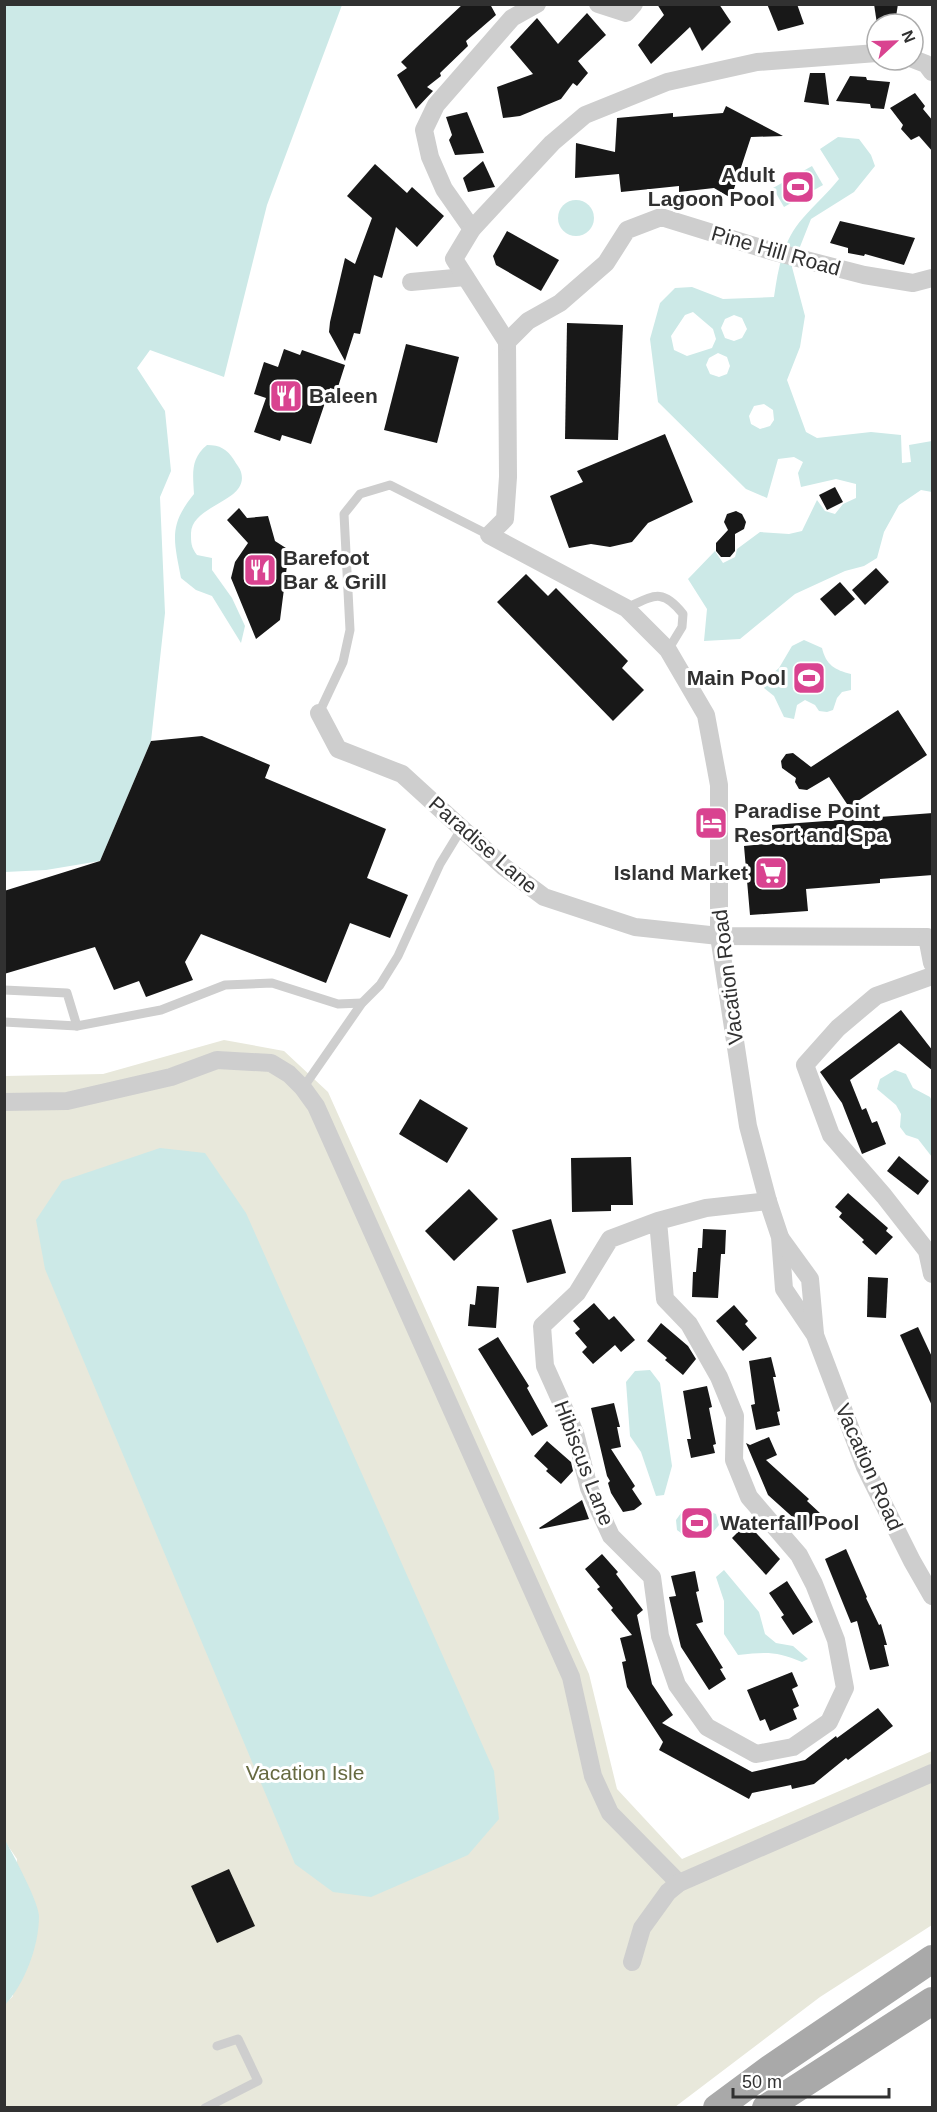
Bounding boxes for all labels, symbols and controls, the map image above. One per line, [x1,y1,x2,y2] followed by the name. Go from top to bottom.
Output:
[865,12,925,72] north arrow
[898,28,918,45] text: N
[648,163,775,210] place label: Adult Lagoon Pool
[780,169,816,205] sports icon: Adult Lagoon Pool
[709,221,843,280] street label: Pine Hill Road
[268,378,304,414] restaurant icon: Baleen
[309,384,378,407] place label: Baleen
[283,546,387,593] place label: Barefoot Bar & Grill
[242,552,278,588] restaurant icon: Barefoot Bar & Grill
[791,660,827,696] sports icon: Main Pool
[687,666,786,689] place label: Main Pool
[425,792,542,898] street label: Paradise Lane
[734,799,888,846] place label: Paradise Point Resort and Spa
[693,805,729,841] hotel icon: Paradise Point Resort and Spa
[753,855,789,891] supermarket icon: Island Market
[614,861,748,884] place label: Island Market
[708,908,747,1046] street label: Vacation Road
[550,1397,619,1529] street label: Hibiscus Lane
[831,1400,908,1534] street label: Vacation Road
[679,1505,715,1541] sports icon: Waterfall Pool
[720,1511,859,1534] place label: Waterfall Pool
[246,1761,364,1784] park label: Vacation Isle
[733,2061,889,2099] scale bar
[742,2072,782,2092] text: 50 m

